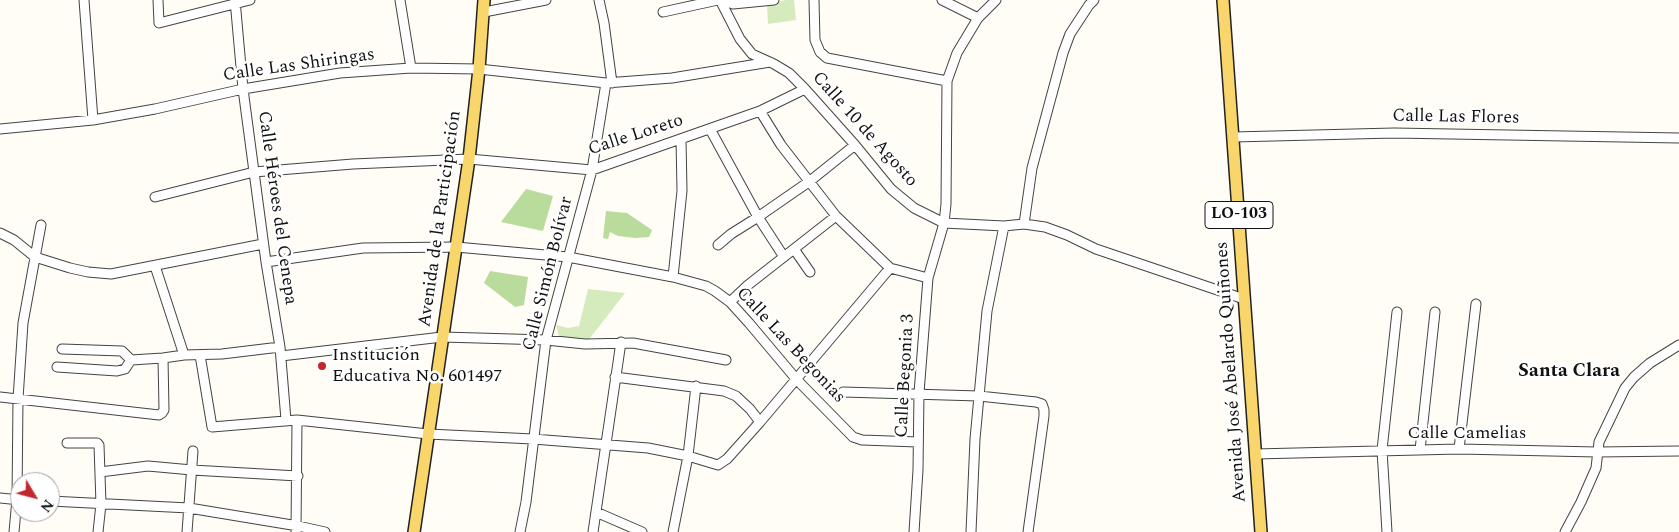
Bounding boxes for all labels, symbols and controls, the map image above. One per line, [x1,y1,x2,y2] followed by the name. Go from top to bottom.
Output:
[222,45,376,87] street label: Calle Las Shiringas
[807,68,921,192] street label: Calle 10 de Agosto
[1392,106,1520,130] street label: Calle Las Flores
[415,109,467,329] street label: Avenida de la Participación
[252,110,300,306] street label: Calle Héroes del Cenepa
[586,110,686,162] street label: Calle Loreto
[519,195,579,353] street label: Calle Simón Bolívar
[1205,202,1273,228] road number: LO-103
[1212,241,1252,503] street label: Avenida José Abelardo Quiñones
[731,284,849,408] street label: Calle Las Begonias
[892,314,920,438] street label: Calle Begonia 3
[332,345,502,388] place label: Institución Educativa No. 601497
[316,360,328,372] marker: Institución Educativa No. 601497
[1518,361,1620,383] district label: Santa Clara
[1407,423,1527,445] street label: Calle Camelias
[10,472,60,522] north arrow
[35,495,58,517] text: N

